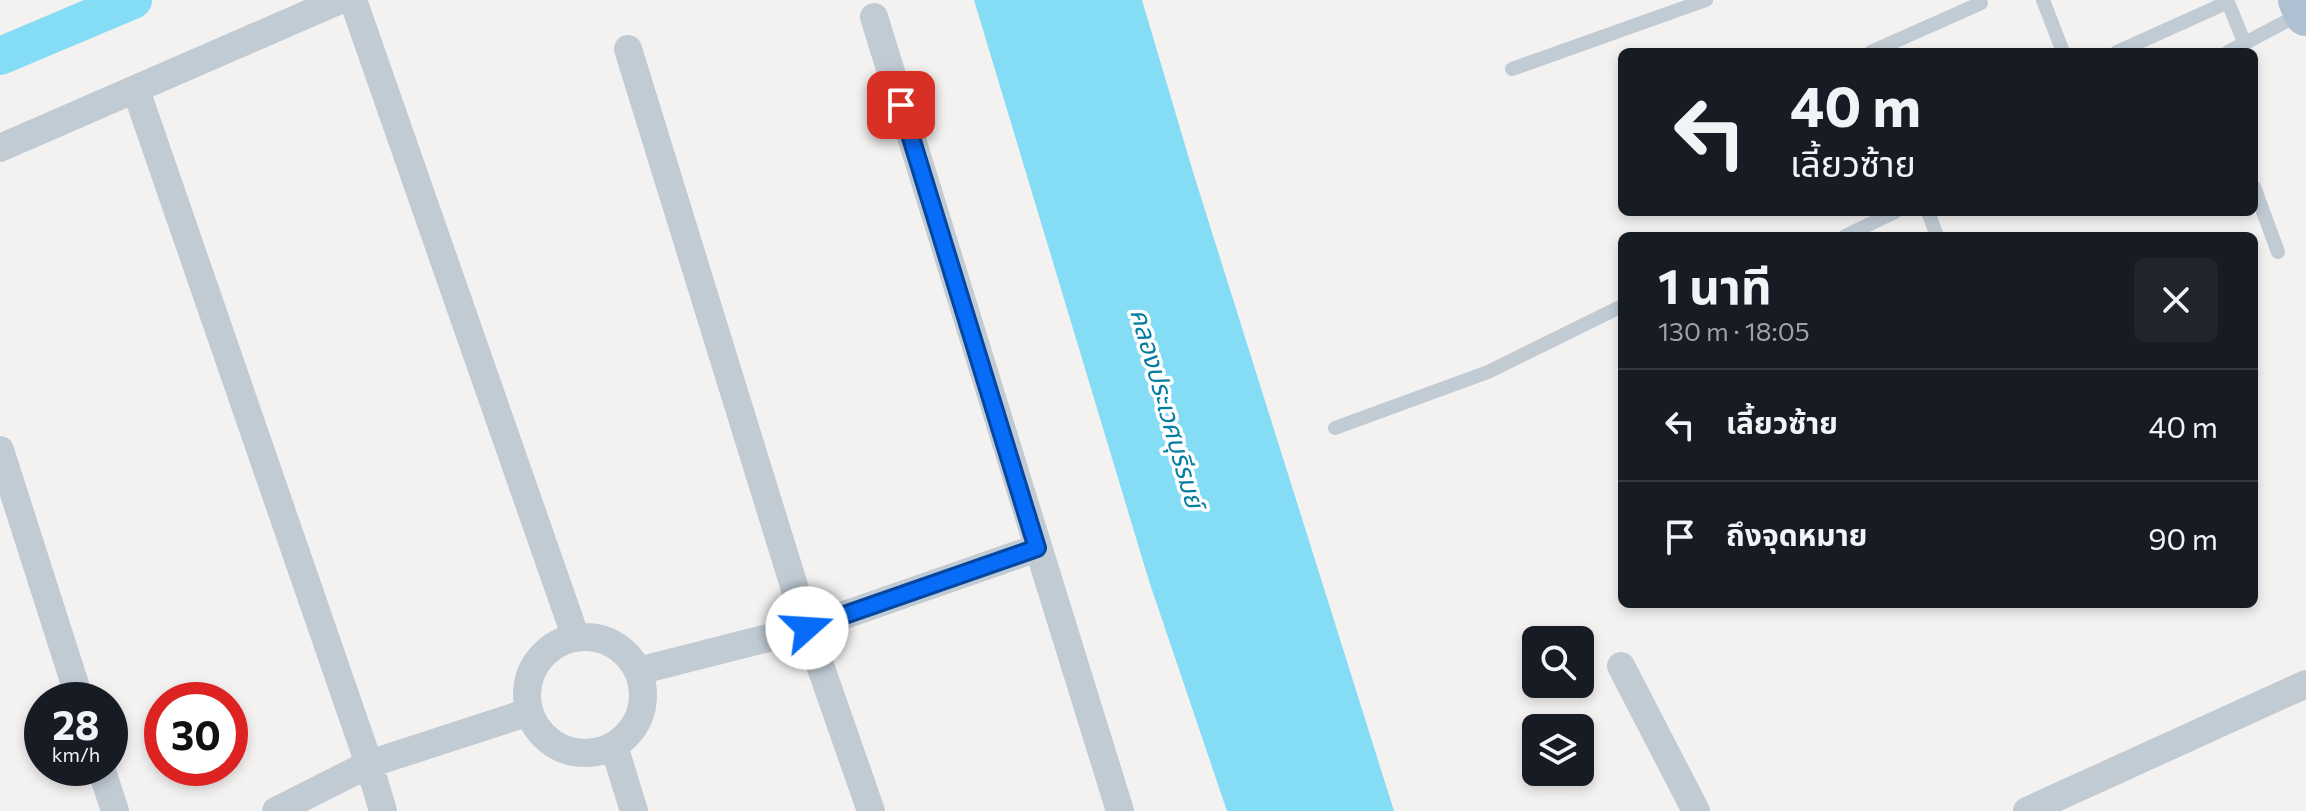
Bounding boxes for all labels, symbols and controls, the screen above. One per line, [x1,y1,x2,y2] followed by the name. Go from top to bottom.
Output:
[1790,70,1921,139] text: 40 m
[867,71,935,139] pin
[1658,80,1762,184] icon: left
[879,83,923,127] icon: arrive
[1790,140,1916,184] text: เลี้ยวซ้าย
[1658,255,1772,314] text: 1 นาที
[2134,258,2218,342] button: close
[1123,304,1213,516] water label: คลองประเวศบุรีรมย์
[1658,315,1810,346] text: 130 m · 18:05
[1658,403,1702,447] icon: left
[1726,403,1838,440] text: เลี้ยวซ้าย
[2149,407,2218,444] text: 40 m
[1658,515,1702,559] icon: arrive
[1726,515,1867,552] text: ถึงจุดหมาย
[2148,519,2218,556] text: 90 m
[765,586,849,670] position arrow
[1522,626,1594,786] map controls
[1522,626,1594,698] button: search
[144,682,248,786] speed limit sign: 30
[52,699,100,748] text: 28
[1522,714,1594,786] button: layers
[52,742,100,766] text: km/h

